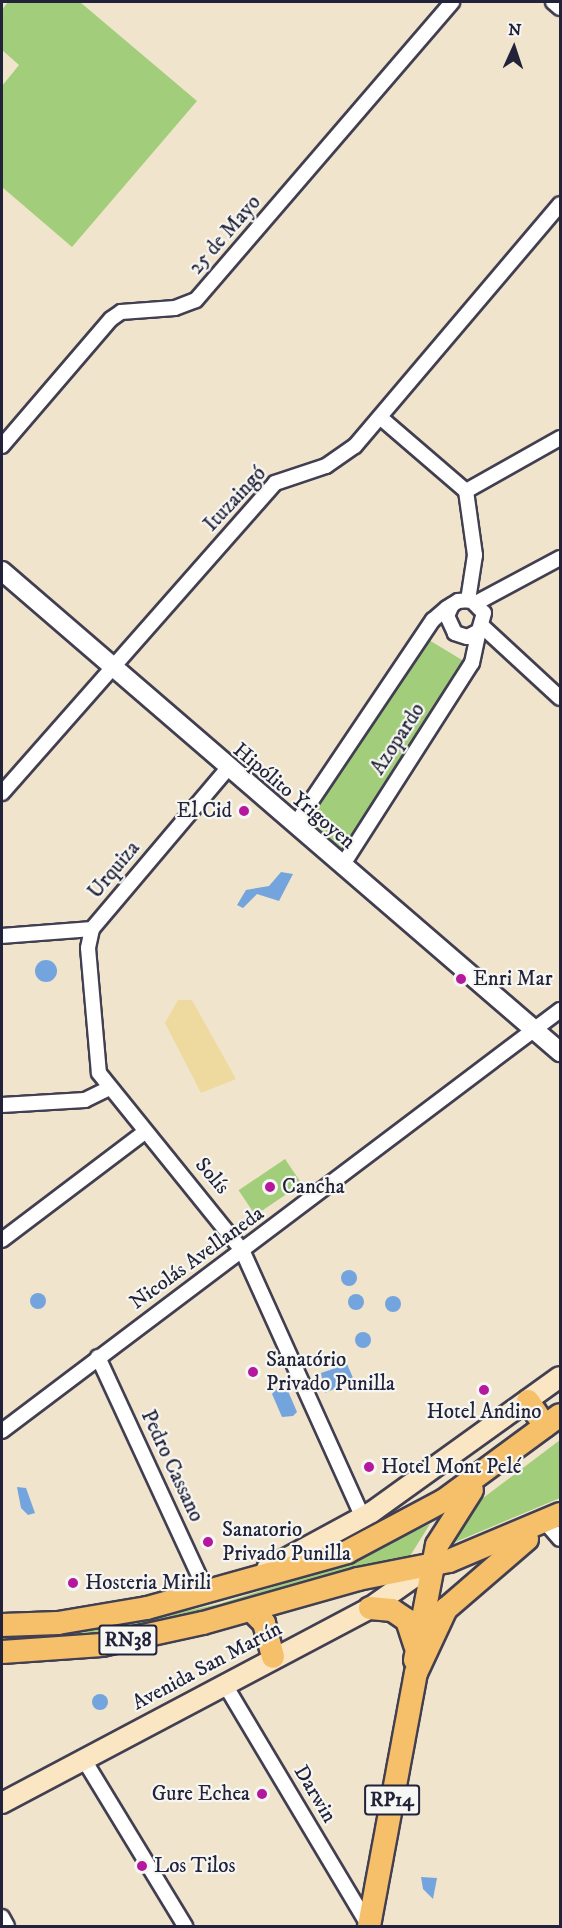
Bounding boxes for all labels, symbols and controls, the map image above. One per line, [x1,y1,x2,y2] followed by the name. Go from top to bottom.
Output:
[484,18,544,78] north arrow
[508,20,522,40] text: N
[184,190,266,280] street label: 25 de Mayo
[198,461,272,537] street label: Ituzaingó
[365,698,431,780] street label: Azopardo
[228,738,360,854] street label: Hipólito Yrigoyen
[177,798,232,824] place label: El Cid
[237,804,251,818] marker: El Cid
[83,836,145,904] street label: Urquiza
[473,966,552,992] place label: Enri Mar
[454,972,468,986] marker: Enri Mar
[189,1153,235,1199] street label: Solís
[282,1174,345,1200] place label: Cancha
[263,1180,277,1194] marker: Cancha
[125,1201,269,1315] street label: Nicolás Avellaneda
[266,1347,395,1397] place label: Sanatório Privado Punilla
[244,1363,262,1381] marker: Sanatório Privado Punilla
[477,1383,491,1397] marker: Hotel Andino
[426,1399,542,1425] place label: Hotel Andino
[135,1406,209,1526] street label: Pedro Cassano
[381,1454,521,1480] place label: Hotel Mont Pelé
[362,1460,376,1474] marker: Hotel Mont Pelé
[222,1517,351,1567] place label: Sanatorio Privado Punilla
[199,1533,217,1551] marker: Sanatorio Privado Punilla
[85,1570,211,1596] place label: Hosteria Mirili
[66,1576,80,1590] marker: Hosteria Mirili
[128,1616,286,1716] street label: Avenida San Martín
[98,1623,158,1657] road number: RN38
[288,1761,342,1827] street label: Darwin
[152,1781,250,1807] place label: Gure Echea
[364,1783,420,1817] road number: RP14
[255,1787,269,1801] marker: Gure Echea
[154,1853,236,1879] place label: Los Tilos
[135,1859,149,1873] marker: Los Tilos

